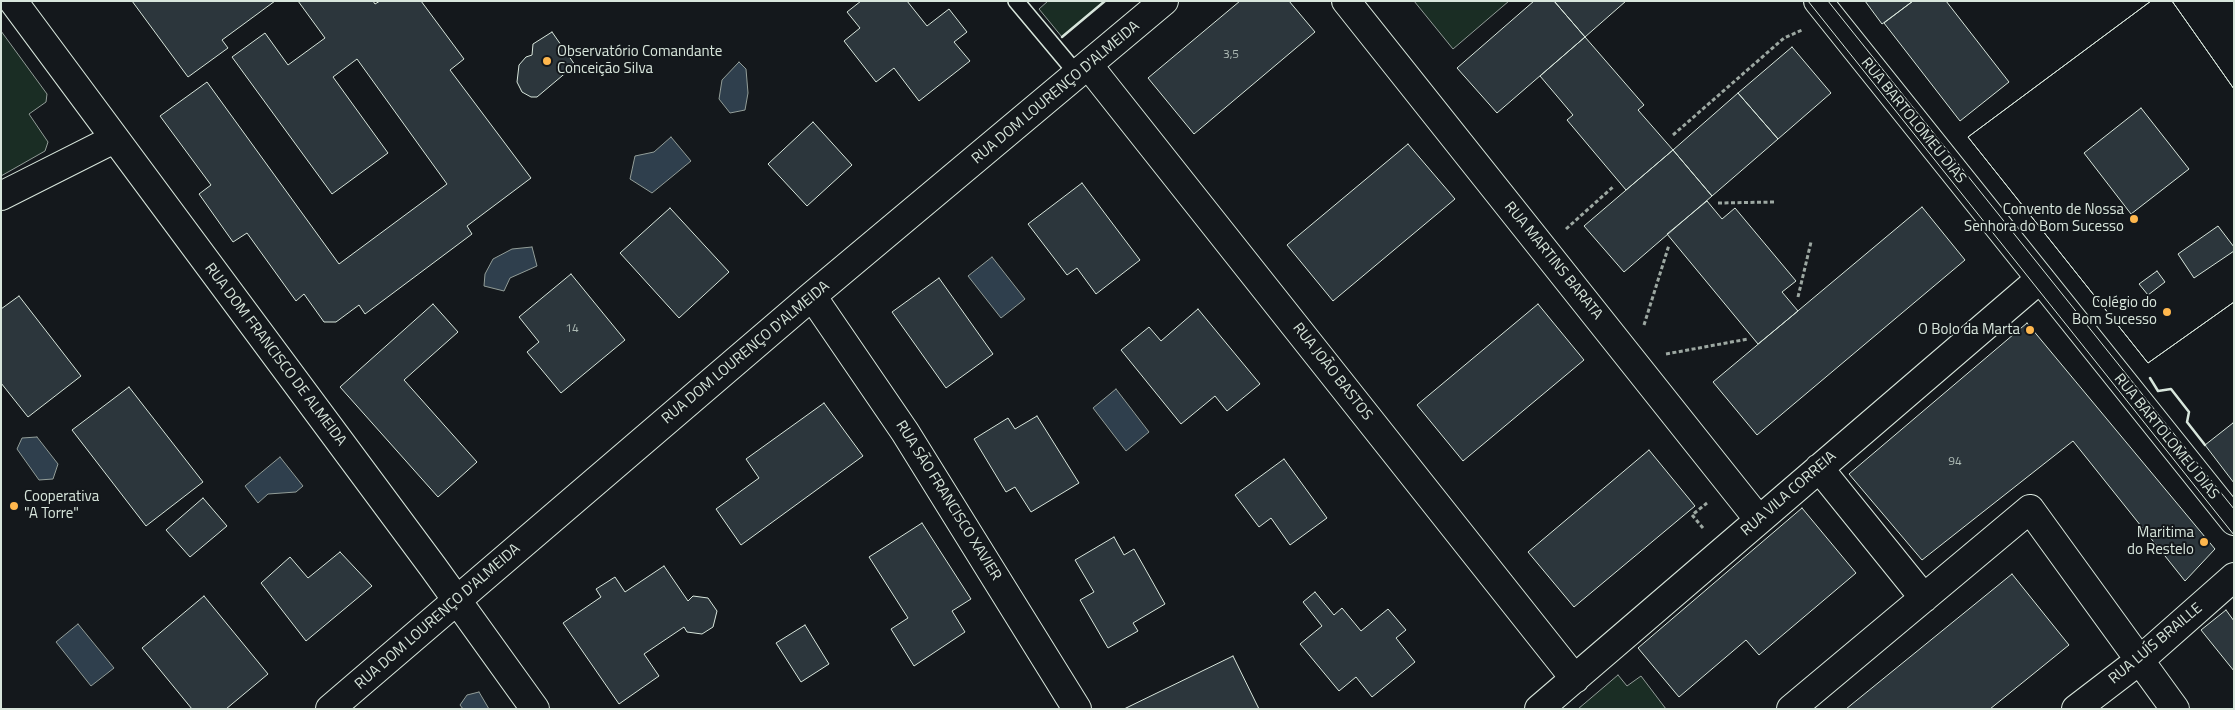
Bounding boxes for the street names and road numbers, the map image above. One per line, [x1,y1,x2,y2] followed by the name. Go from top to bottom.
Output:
[969,18,1143,168] street label: RUA DOM LOURENÇO D'ALMEIDA
[1857,54,1969,188] street label: RUA BARTOLOMEU DIAS
[1500,198,1606,324] street label: RUA MARTINS BARATA
[200,260,350,450] street label: RUA DOM FRANCISCO DE ALMEIDA
[659,278,833,428] street label: RUA DOM LOURENÇO D'ALMEIDA
[1288,320,1376,424] street label: RUA JOÃO BASTOS
[2110,370,2222,504] street label: RUA BARTOLOMEU DIAS
[891,418,1005,584] street label: RUA SÃO FRANCISCO XAVIER
[1738,448,1840,540] street label: RUA VILA CORREIA
[352,540,524,694] street label: RUA DOM LOURENÇO D'ALMEIDA
[2106,600,2206,688] street label: RUA LUÍS BRAILLE

